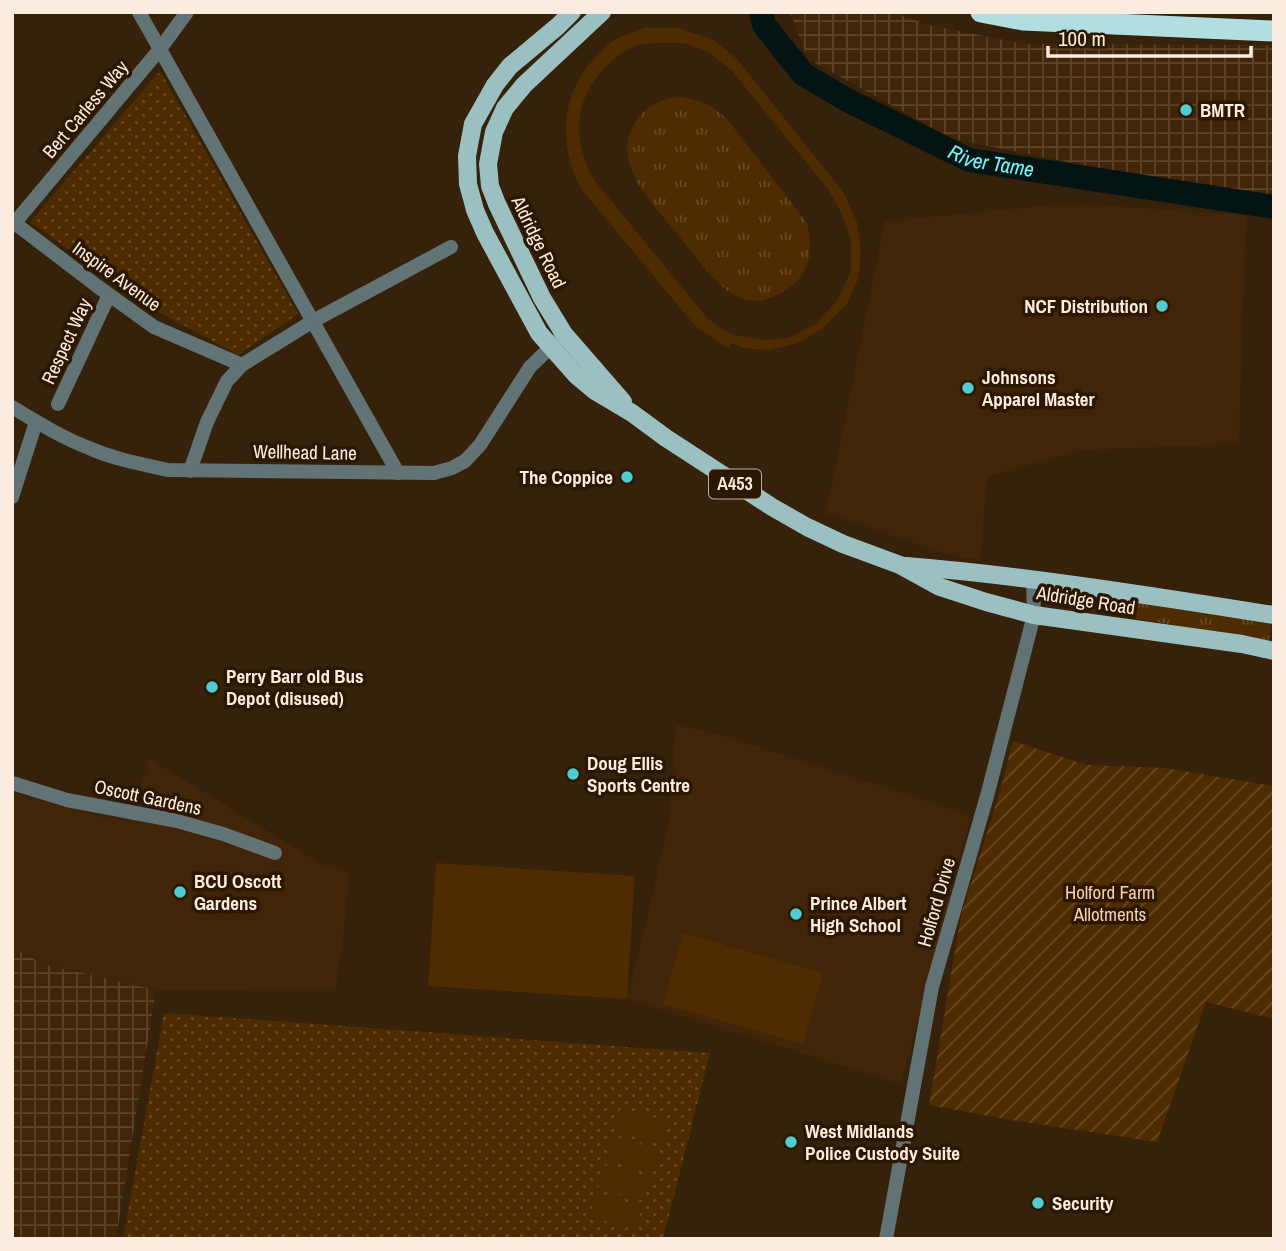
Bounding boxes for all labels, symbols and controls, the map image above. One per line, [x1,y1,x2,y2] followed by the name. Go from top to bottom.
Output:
[1048,14,1251,58] scale bar
[1058,24,1106,53] text: 100 m
[36,54,134,164] street label: Bert Carless Way
[1200,97,1245,123] place label: BMTR
[1178,102,1194,118] marker: BMTR
[943,137,1036,184] water label: River Tame
[505,191,573,292] street label: Aldridge Road
[67,235,167,317] street label: Inspire Avenue
[1024,293,1148,319] place label: NCF Distribution
[35,294,97,388] street label: Respect Way
[1154,298,1170,314] marker: NCF Distribution
[982,364,1095,412] place label: Johnsons Apparel Master
[960,380,976,396] marker: Johnsons Apparel Master
[253,438,357,466] street label: Wellhead Lane
[520,464,613,490] place label: The Coppice
[619,469,635,485] marker: The Coppice
[709,470,761,498] road number: A453
[1034,579,1137,621] street label: Aldridge Road
[226,663,364,711] place label: Perry Barr old Bus Depot (disused)
[204,679,220,695] marker: Perry Barr old Bus Depot (disused)
[587,750,690,798] place label: Doug Ellis Sports Centre
[565,766,581,782] marker: Doug Ellis Sports Centre
[92,773,204,821] street label: Oscott Gardens
[911,854,961,950] street label: Holford Drive
[194,868,281,916] place label: BCU Oscott Gardens
[1065,879,1155,927] park label: Holford Farm Allotments
[172,884,188,900] marker: BCU Oscott Gardens
[810,890,906,938] place label: Prince Albert High School
[788,906,804,922] marker: Prince Albert High School
[805,1118,960,1166] place label: West Midlands Police Custody Suite
[783,1134,799,1150] marker: West Midlands Police Custody Suite
[1052,1190,1114,1216] place label: Security
[1030,1195,1046,1211] marker: Security

